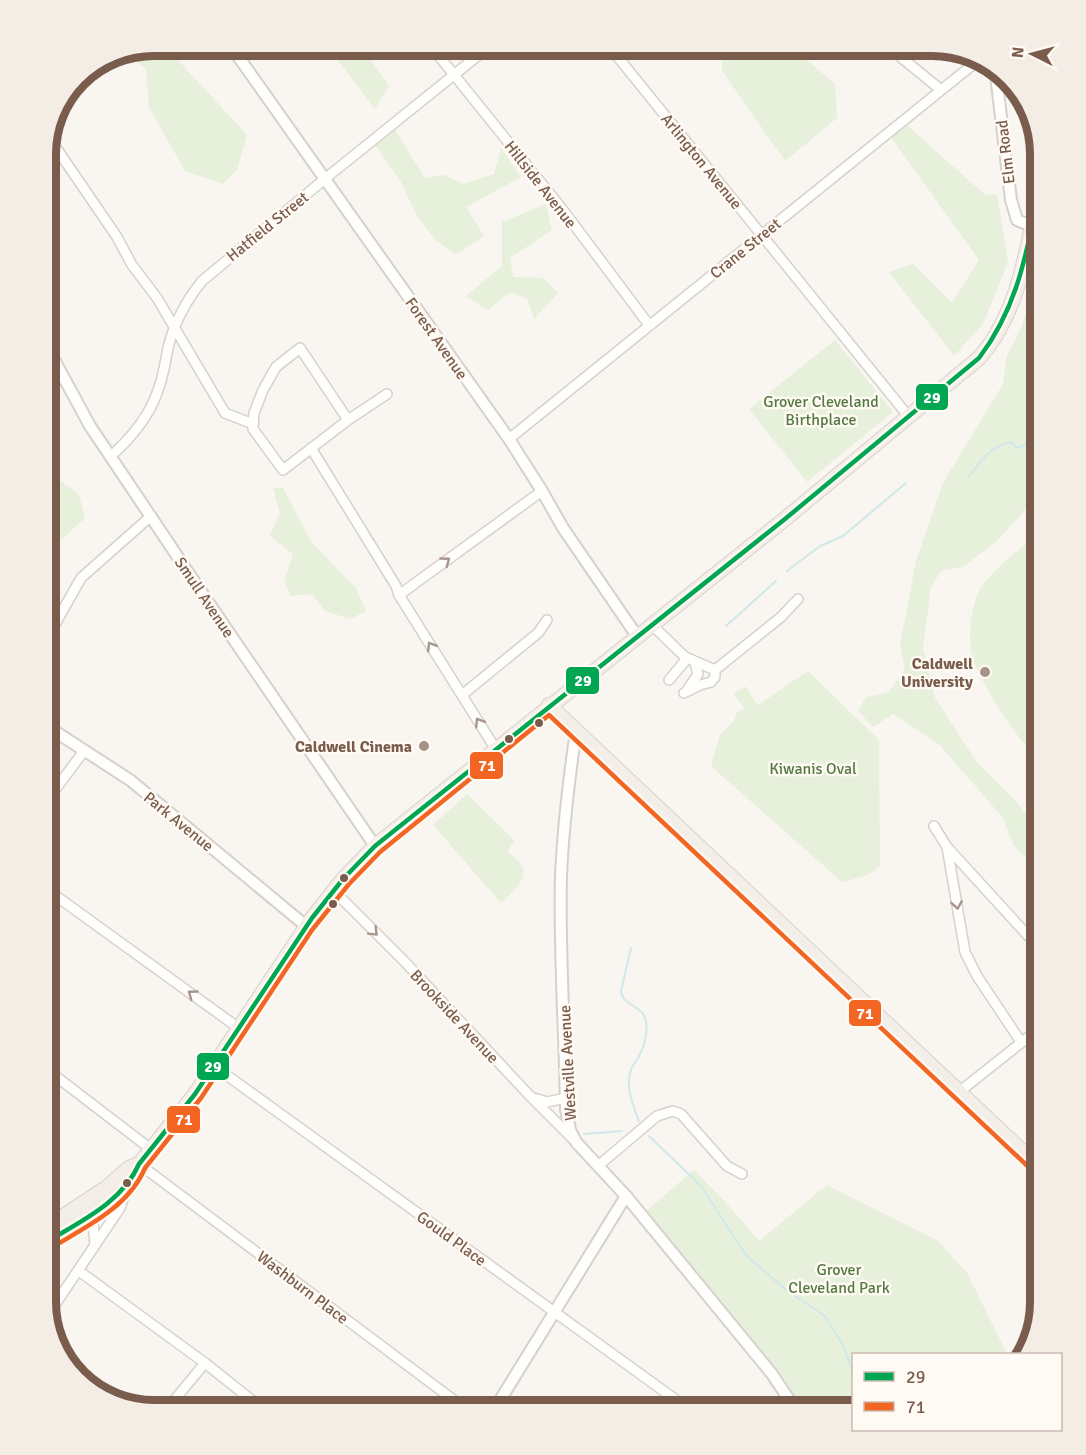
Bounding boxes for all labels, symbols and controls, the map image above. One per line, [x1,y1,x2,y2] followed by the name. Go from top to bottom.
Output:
[1002,24,1062,84] north arrow
[1008,46,1029,59] text: N
[656,110,746,214] street label: Arlington Avenue
[992,119,1020,185] street label: Elm Road
[500,137,581,232] street label: Hillside Avenue
[222,187,313,266] street label: Hatfield Street
[706,214,785,283] street label: Crane Street
[400,294,472,384] street label: Forest Avenue
[915,383,949,411] line badge: 29
[923,388,941,408] text: 29
[763,392,879,430] park label: Grover Cleveland Birthplace
[170,553,239,642] street label: Smull Avenue
[440,557,451,568] one-way arrow
[426,642,438,652] one-way arrow
[901,654,973,692] place label: Caldwell University
[978,665,992,679] marker: Caldwell University
[565,666,600,695] line badge: 29
[574,671,592,691] text: 29
[533,717,545,729] unlabelled marker
[474,718,486,728] one-way arrow
[503,733,515,745] unlabelled marker
[295,737,412,757] place label: Caldwell Cinema
[417,739,431,753] marker: Caldwell Cinema
[469,751,504,780] line badge: 71
[478,756,496,776] text: 71
[769,759,857,779] park label: Kiwanis Oval
[139,787,217,856] street label: Park Avenue
[338,872,350,884] unlabelled marker
[327,898,339,910] unlabelled marker
[950,900,962,910] one-way arrow
[367,925,378,935] one-way arrow
[406,966,503,1068] street label: Brookside Avenue
[188,991,199,1002] one-way arrow
[848,999,882,1027] line badge: 71
[856,1004,874,1024] text: 71
[555,1005,581,1121] street label: Westville Avenue
[196,1052,230,1081] line badge: 29
[204,1057,222,1077] text: 29
[166,1105,201,1134] line badge: 71
[175,1110,193,1130] text: 71
[121,1177,133,1189] unlabelled marker
[413,1207,490,1271] street label: Gould Place
[253,1247,352,1329] street label: Washburn Place
[788,1260,890,1298] park label: Grover Cleveland Park
[852,1353,1062,1431] legend
[906,1366,925,1388] text: 29
[906,1396,925,1418] text: 71

